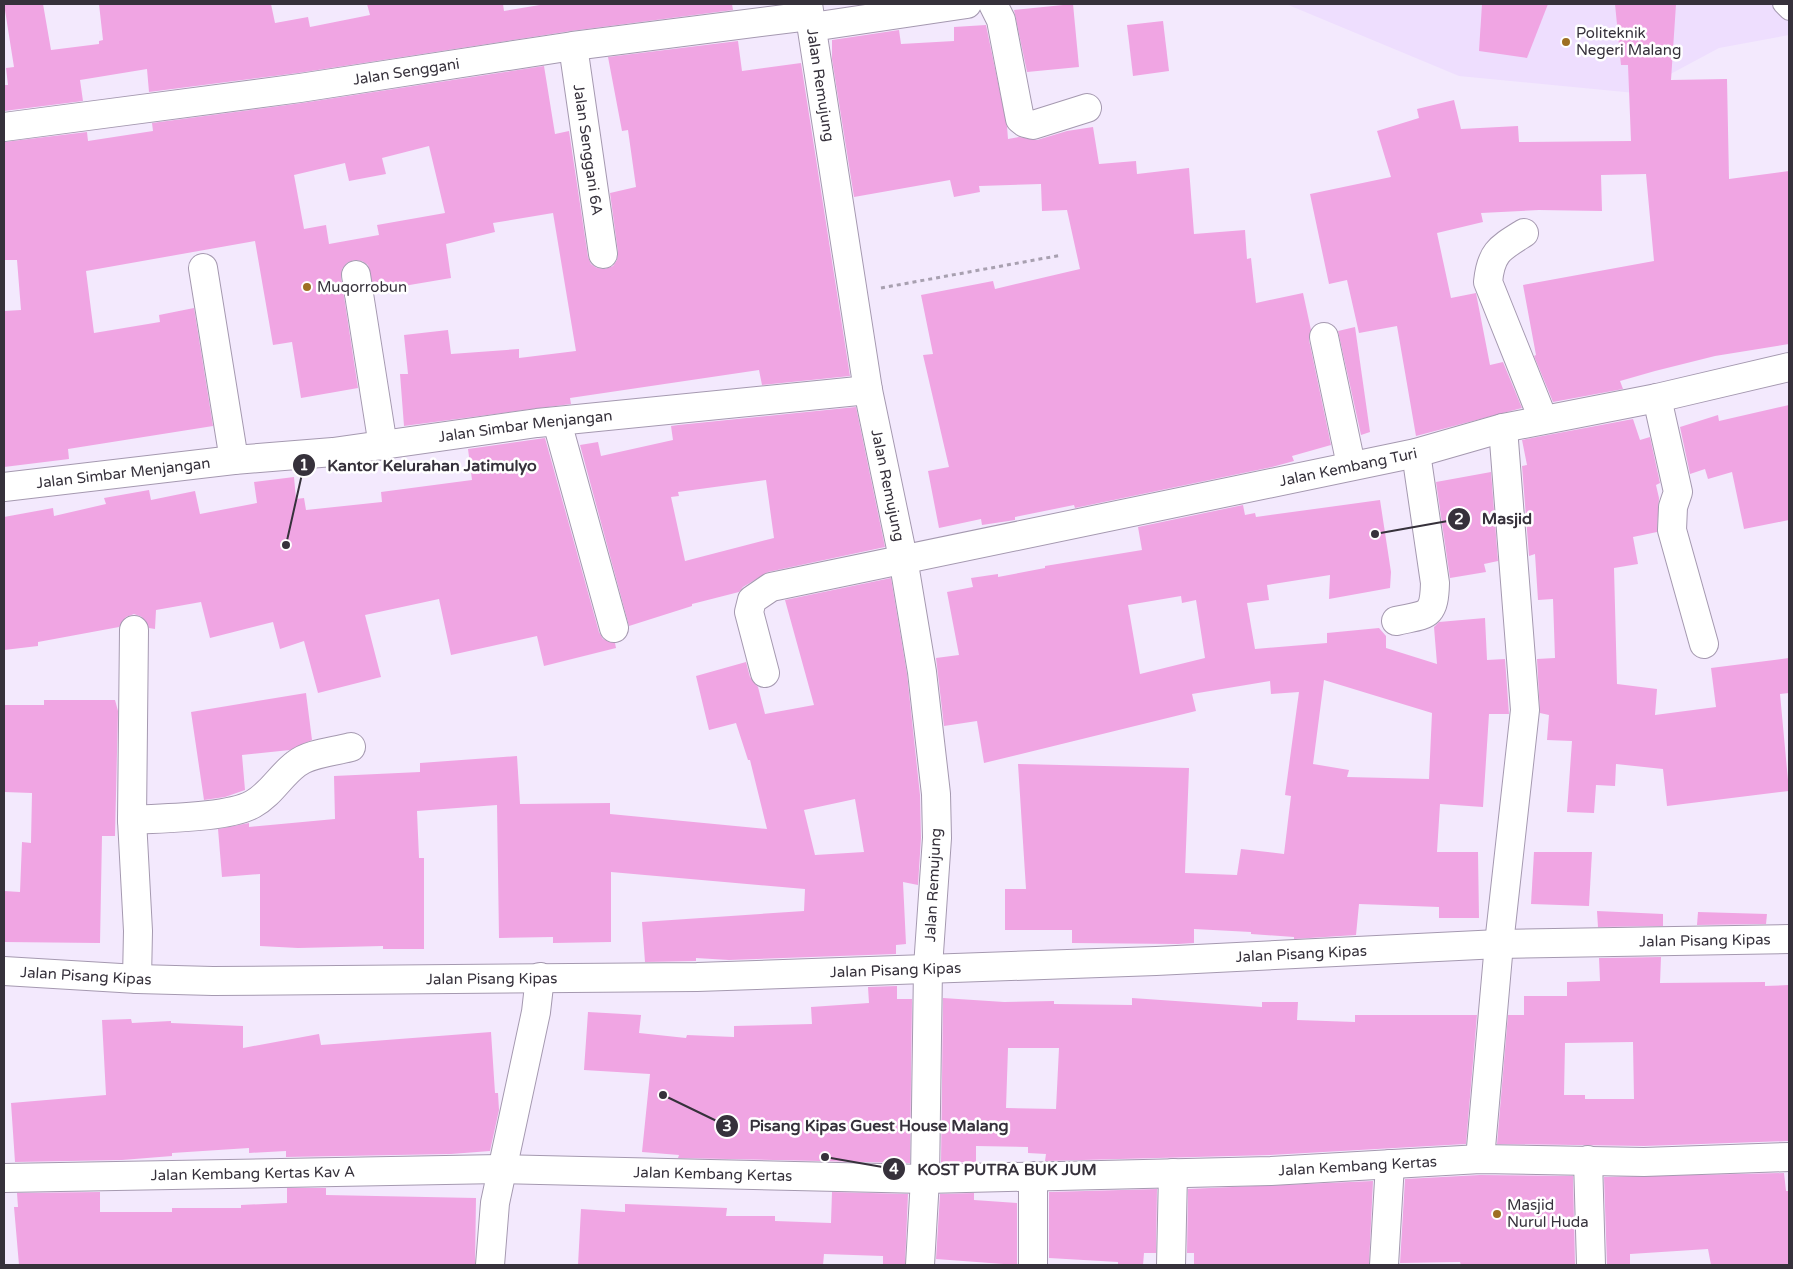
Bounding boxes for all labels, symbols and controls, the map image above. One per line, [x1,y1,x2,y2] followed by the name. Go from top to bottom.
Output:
[1576,24,1681,59] place label: Politeknik Negeri Malang
[803,27,838,143] street label: Jalan Remujung
[1560,36,1572,48] marker: Politeknik Negeri Malang
[352,55,461,89] street label: Jalan Senggani
[570,83,606,217] street label: Jalan Senggani 6A
[317,278,407,296] place label: Muqorrobun
[301,281,313,293] marker: Muqorrobun
[437,407,613,446] street label: Jalan Simbar Menjangan
[867,428,908,543] street label: Jalan Remujung
[1278,444,1419,490] street label: Jalan Kembang Turi
[292,449,546,480] callout: Kantor Kelurahan Jatimulyo
[35,454,211,492] street label: Jalan Simbar Menjangan
[299,456,309,474] text: 1
[327,456,537,476] text: Kantor Kelurahan Jatimulyo
[1447,503,1542,534] callout: Masjid
[1482,509,1532,529] text: Masjid
[1454,510,1464,528] text: 2
[921,828,945,942] street label: Jalan Remujung
[1639,930,1771,951] street label: Jalan Pisang Kipas
[1235,942,1367,966] street label: Jalan Pisang Kipas
[830,959,962,981] street label: Jalan Pisang Kipas
[20,963,152,988] street label: Jalan Pisang Kipas
[426,969,558,988] street label: Jalan Pisang Kipas
[714,1110,1019,1141] callout: Pisang Kipas Guest House Malang
[749,1116,1009,1136] text: Pisang Kipas Guest House Malang
[722,1117,732,1135] text: 3
[1278,1152,1438,1180] street label: Jalan Kembang Kertas
[882,1153,1107,1184] callout: KOST PUTRA BUK JUM
[889,1160,899,1178] text: 4
[917,1160,1097,1180] text: KOST PUTRA BUK JUM
[151,1163,355,1184] street label: Jalan Kembang Kertas Kav A
[633,1163,793,1185] street label: Jalan Kembang Kertas
[1507,1196,1589,1231] place label: Masjid Nurul Huda
[1491,1208,1503,1220] marker: Masjid Nurul Huda

